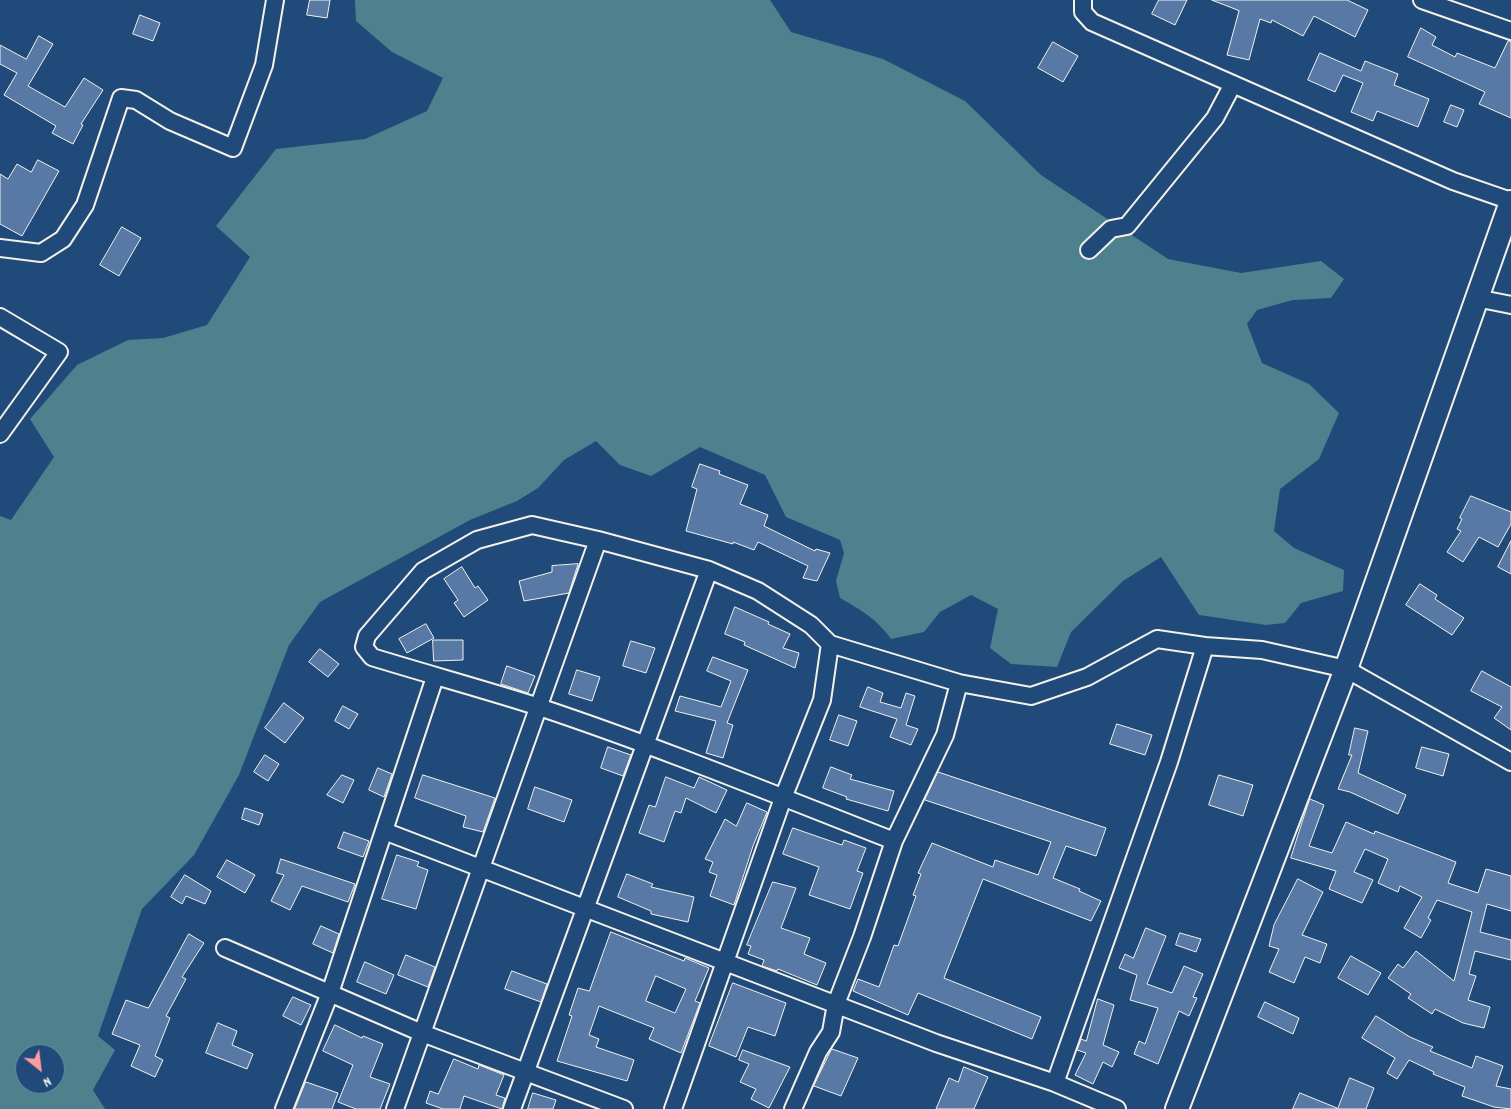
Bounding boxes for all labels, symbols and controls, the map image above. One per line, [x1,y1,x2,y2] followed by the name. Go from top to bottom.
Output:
[15,1044,65,1094] north arrow
[39,1071,55,1092] text: N

